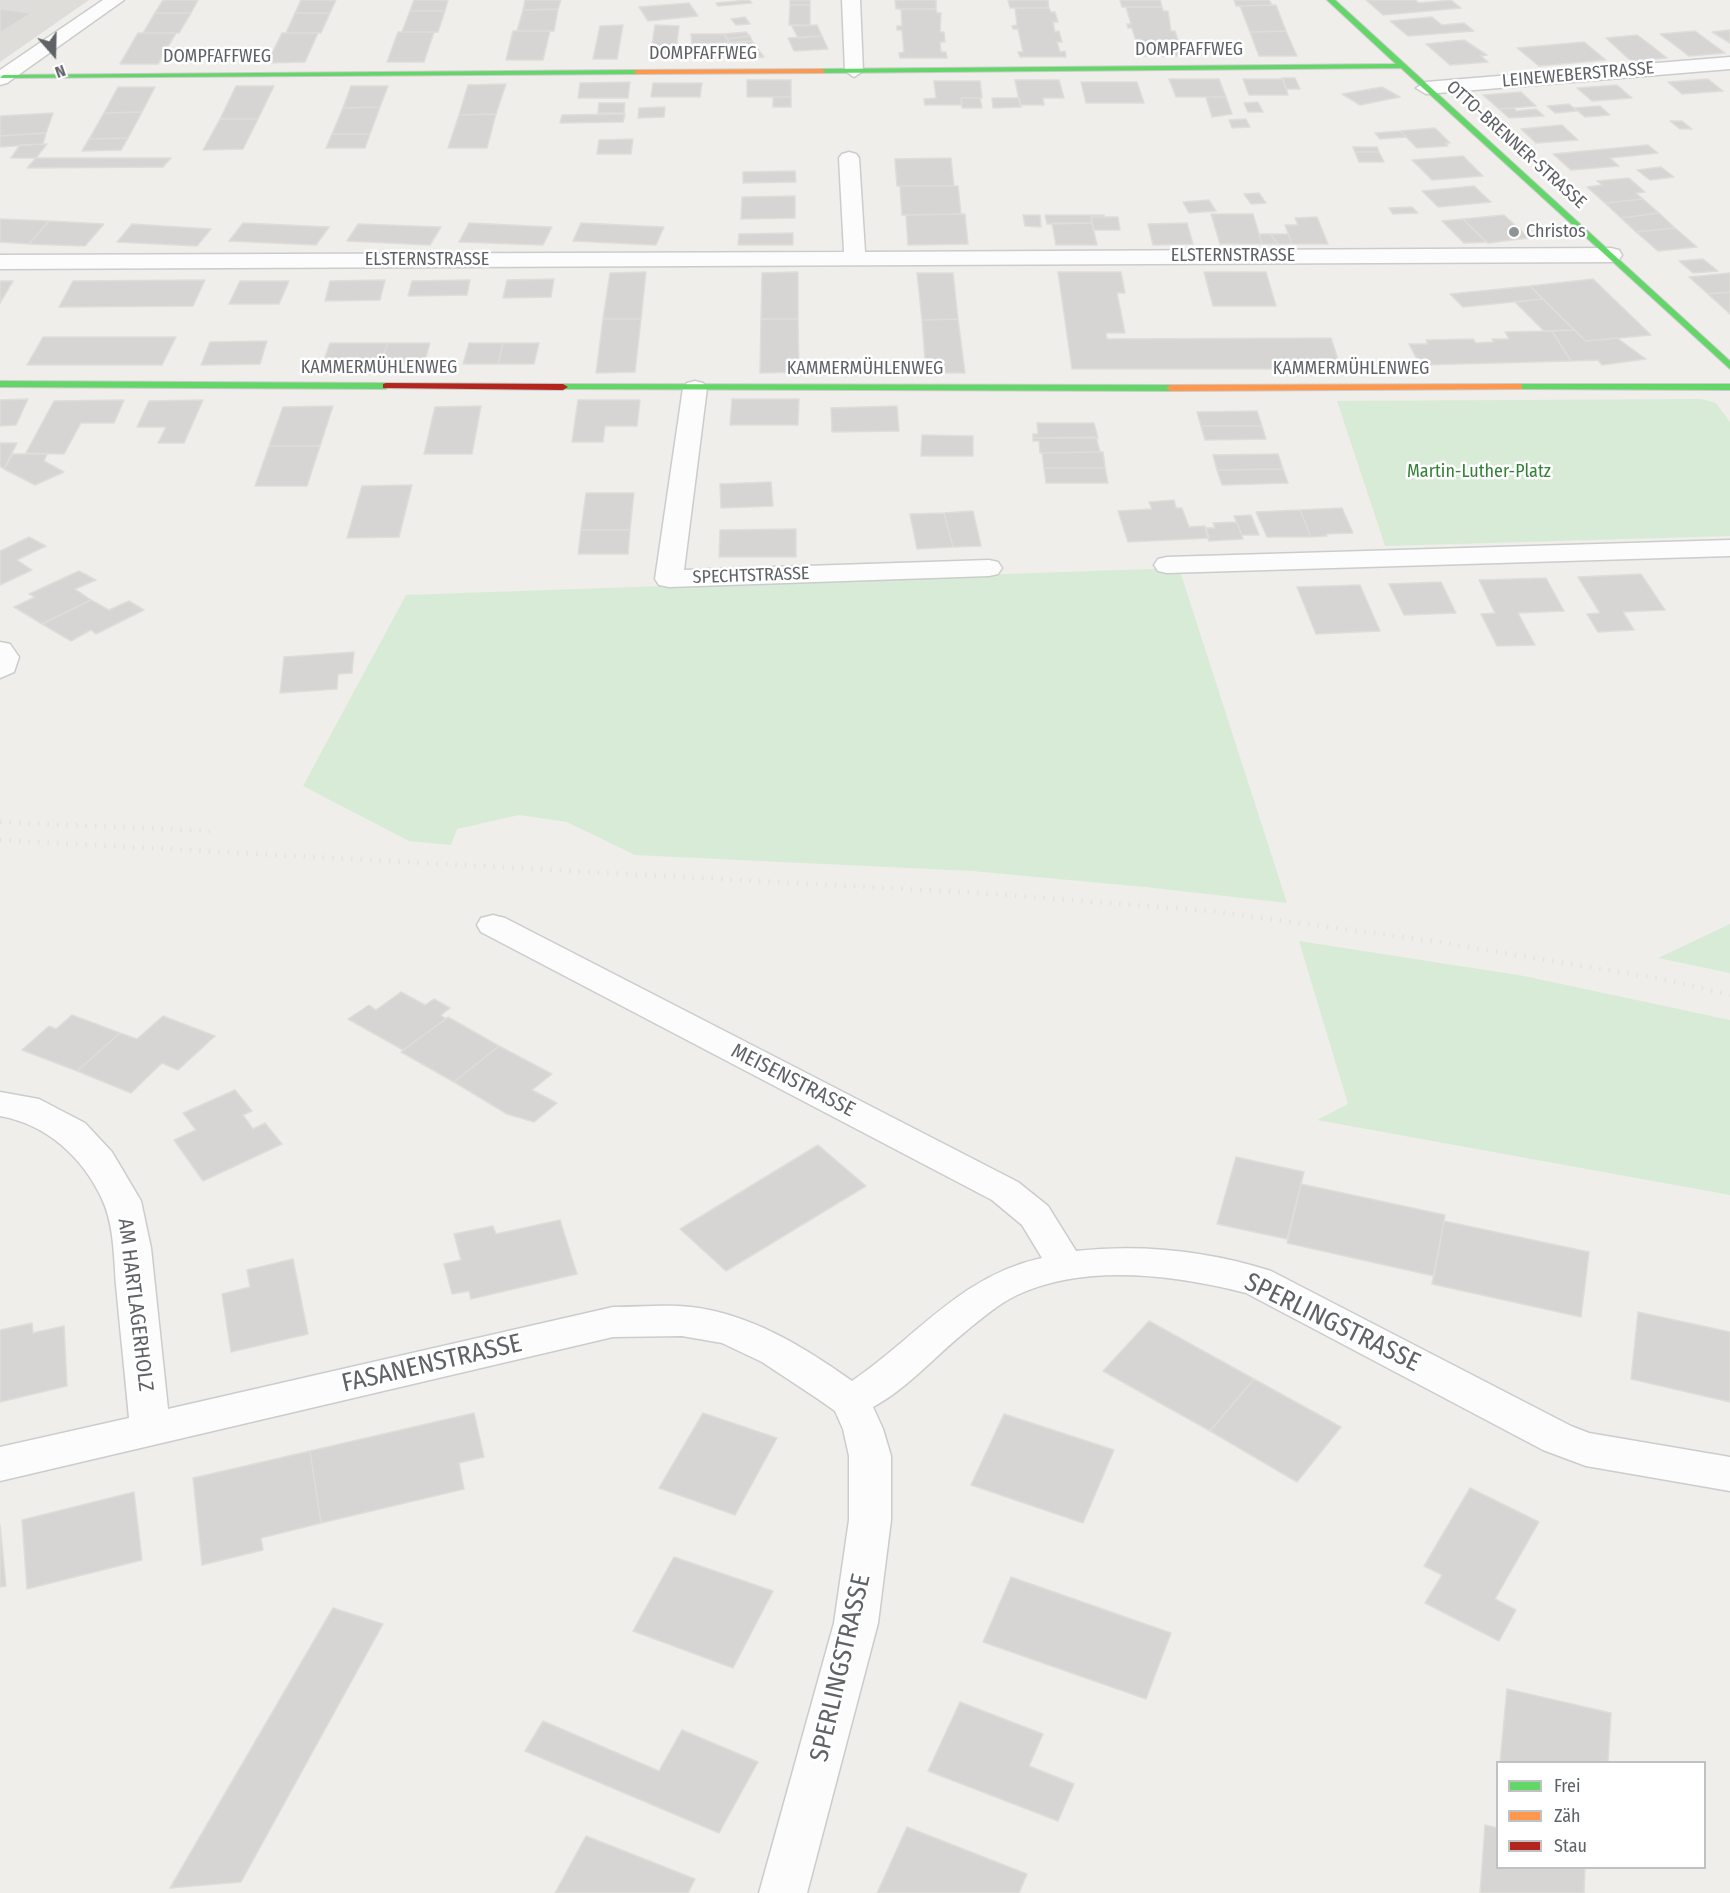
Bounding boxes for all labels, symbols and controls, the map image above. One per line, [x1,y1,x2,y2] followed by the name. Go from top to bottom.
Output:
[24,24,84,84] north arrow
[1135,39,1243,61] street label: DOMPFAFFWEG
[649,43,757,65] street label: DOMPFAFFWEG
[163,46,271,68] street label: DOMPFAFFWEG
[1501,58,1655,92] street label: LEINEWEBERSTRASSE
[53,61,68,82] text: N
[1442,77,1590,213] street label: OTTO-BRENNER-STRASSE
[1526,221,1586,243] place label: Christos
[1507,225,1521,239] marker: Christos
[1171,245,1295,267] street label: ELSTERNSTRASSE
[365,249,489,271] street label: ELSTERNSTRASSE
[301,357,457,379] street label: KAMMERMÜHLENWEG
[787,358,943,380] street label: KAMMERMÜHLENWEG
[1273,358,1429,380] street label: KAMMERMÜHLENWEG
[1407,461,1551,483] park label: Martin-Luther-Platz
[692,563,810,589] street label: SPECHTSTRASSE
[727,1039,859,1123] street label: MEISENSTRASSE
[112,1217,158,1393] street label: AM HARTLAGERHOLZ
[1239,1267,1425,1379] street label: SPERLINGSTRASSE
[339,1328,525,1400] street label: FASANENSTRASSE
[804,1571,878,1765] street label: SPERLINGSTRASSE
[1496,1761,1706,1869] legend
[1554,1775,1580,1797] text: Frei
[1554,1805,1581,1827] text: Zäh
[1554,1835,1587,1857] text: Stau

